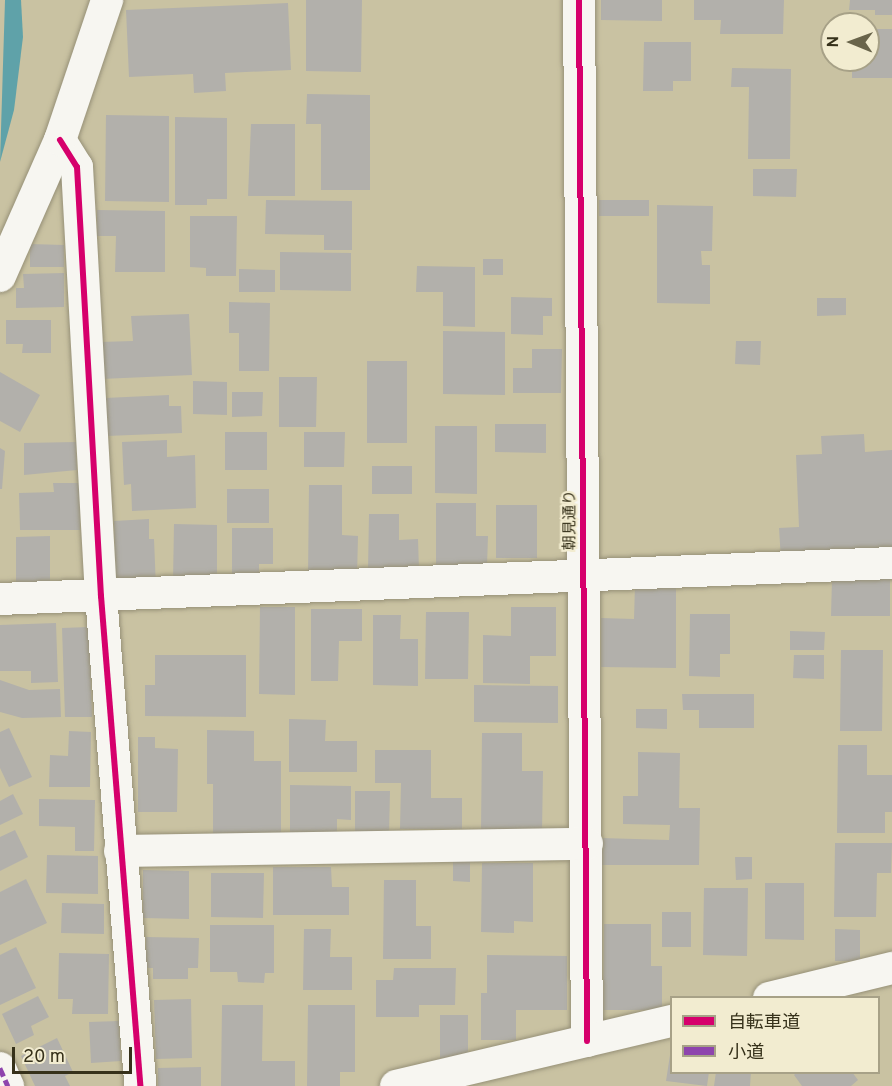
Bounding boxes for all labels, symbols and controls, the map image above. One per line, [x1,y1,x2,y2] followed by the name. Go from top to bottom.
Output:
[820,12,880,72] north arrow
[824,36,844,48] text: N
[562,490,580,550] street label: 朝見通り
[670,996,880,1074] legend
[728,1012,800,1035] text: 自転車道
[15,1035,135,1073] scale bar
[728,1042,764,1065] text: 小道
[23,1046,65,1069] text: 20 m

